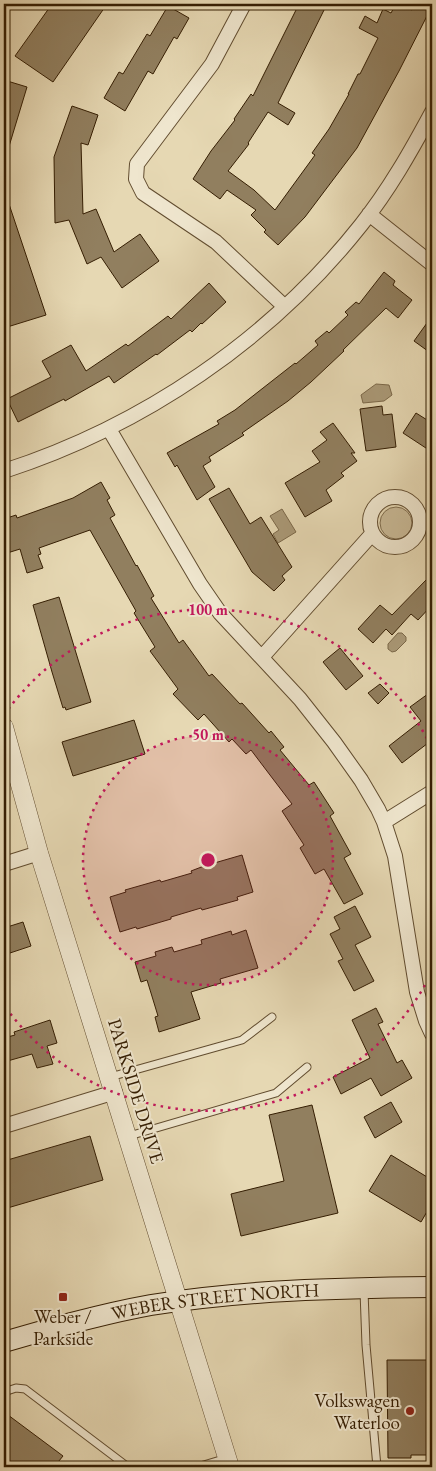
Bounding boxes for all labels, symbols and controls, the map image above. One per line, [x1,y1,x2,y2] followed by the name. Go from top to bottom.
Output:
[188,600,228,619] text: 100 m
[192,725,224,744] text: 50 m
[199,851,217,869] centre of rings
[102,1015,170,1167] street label: PARKSIDE DRIVE
[109,1277,320,1325] street label: WEBER STREET NORTH
[57,1291,69,1303] marker: Weber / Parkside
[33,1304,93,1351] place label: Weber / Parkside
[314,1388,400,1435] place label: Volkswagen Waterloo
[404,1405,416,1417] marker: Volkswagen Waterloo

